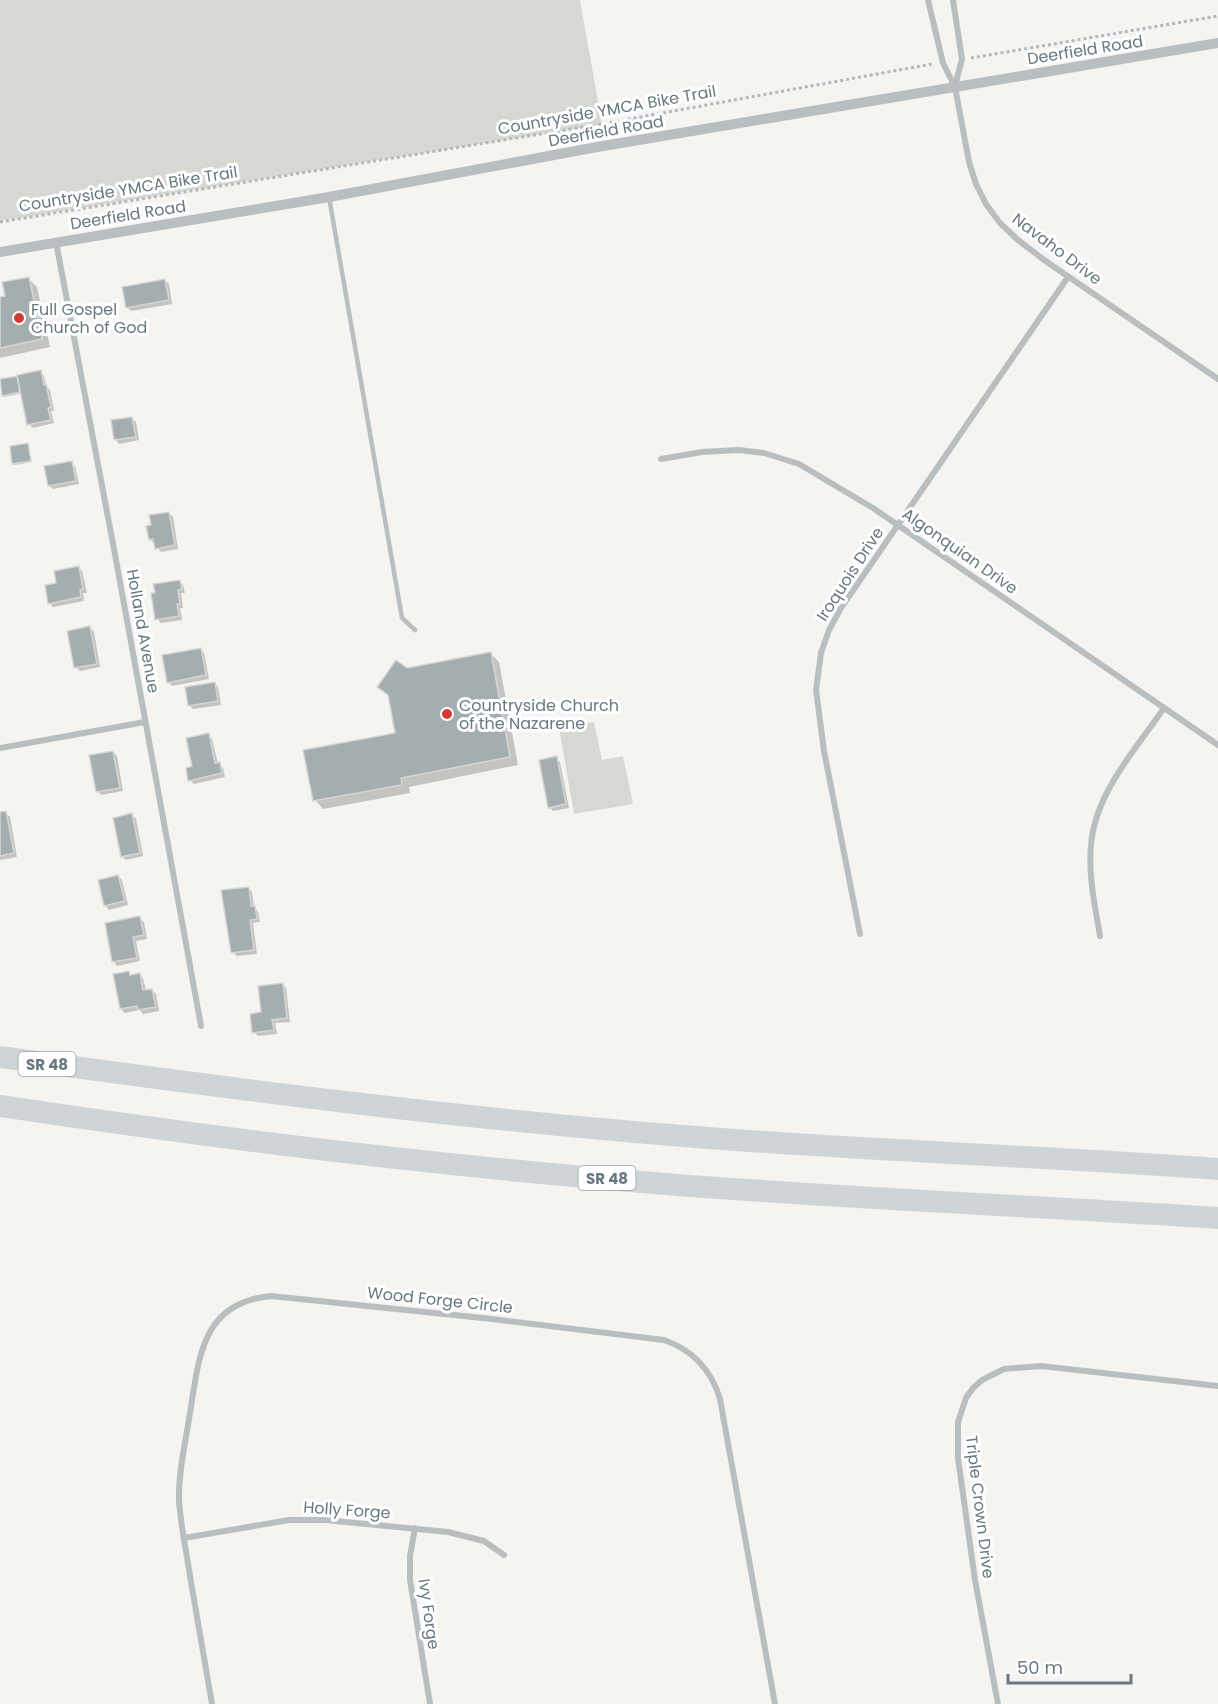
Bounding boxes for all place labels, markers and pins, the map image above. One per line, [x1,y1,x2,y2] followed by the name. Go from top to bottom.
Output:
[31,298,147,339] place label: Full Gospel Church of God
[12,311,26,325] marker: Full Gospel Church of God
[459,694,619,735] place label: Countryside Church of the Nazarene
[440,707,454,721] marker: Countryside Church of the Nazarene

